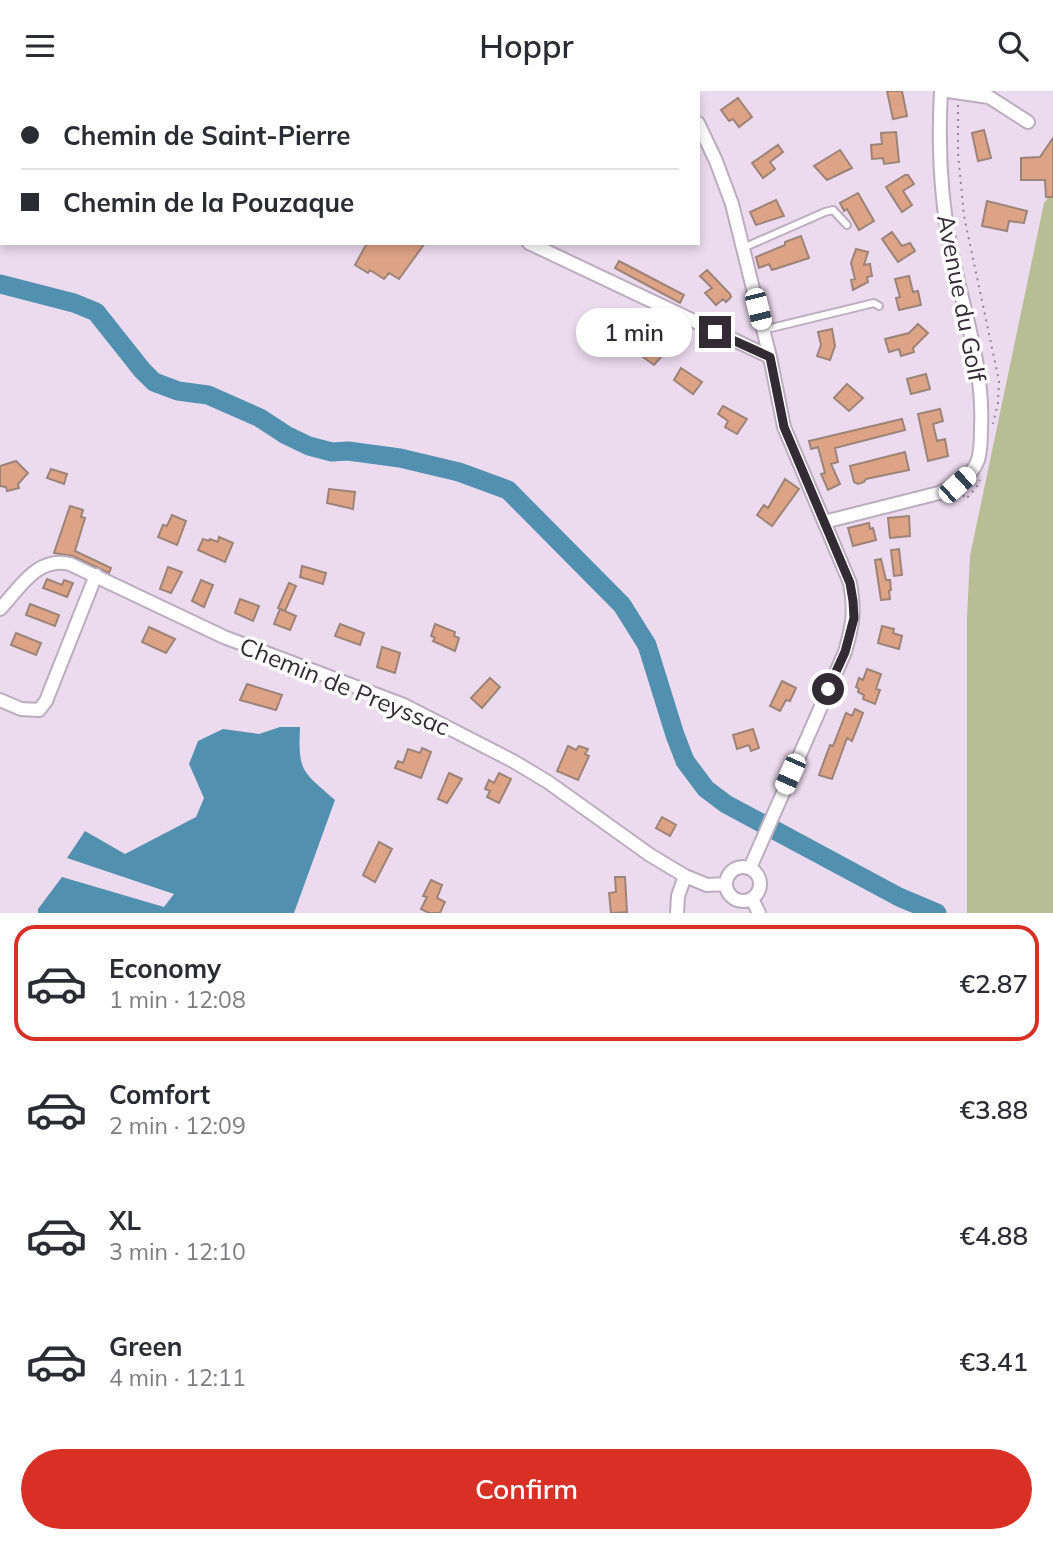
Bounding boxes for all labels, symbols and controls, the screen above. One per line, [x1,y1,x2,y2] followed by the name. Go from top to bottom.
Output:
[479,26,574,66] text: Hoppr
[21,27,59,65] icon: menu
[994,27,1032,65] icon: search
[63,119,350,152] text: Chemin de Saint-Pierre
[63,186,354,219] text: Chemin de la Pouzaque
[931,212,993,385] street label: Avenue du Golf
[743,286,774,332] car
[575,307,690,357] callout: 1 min
[699,316,731,348] route end
[604,318,664,347] text: 1 min
[935,463,980,507] car
[236,630,454,742] street label: Chemin de Preyssac
[812,673,844,705] route start
[772,751,809,797] car
[25,952,88,1015] icon: car
[109,952,221,985] text: Economy
[959,967,1028,1000] text: €2.87
[109,985,246,1014] text: 1 min · 12:08
[25,1078,88,1141] icon: car
[109,1078,210,1111] text: Comfort
[959,1093,1028,1126] text: €3.88
[109,1111,246,1140] text: 2 min · 12:09
[25,1204,88,1267] icon: car
[109,1204,141,1237] text: XL
[959,1219,1028,1252] text: €4.88
[109,1237,246,1266] text: 3 min · 12:10
[25,1330,88,1393] icon: car
[109,1330,182,1363] text: Green
[959,1345,1028,1378] text: €3.41
[109,1363,246,1392] text: 4 min · 12:11
[21,1449,1032,1529] button: Confirm

